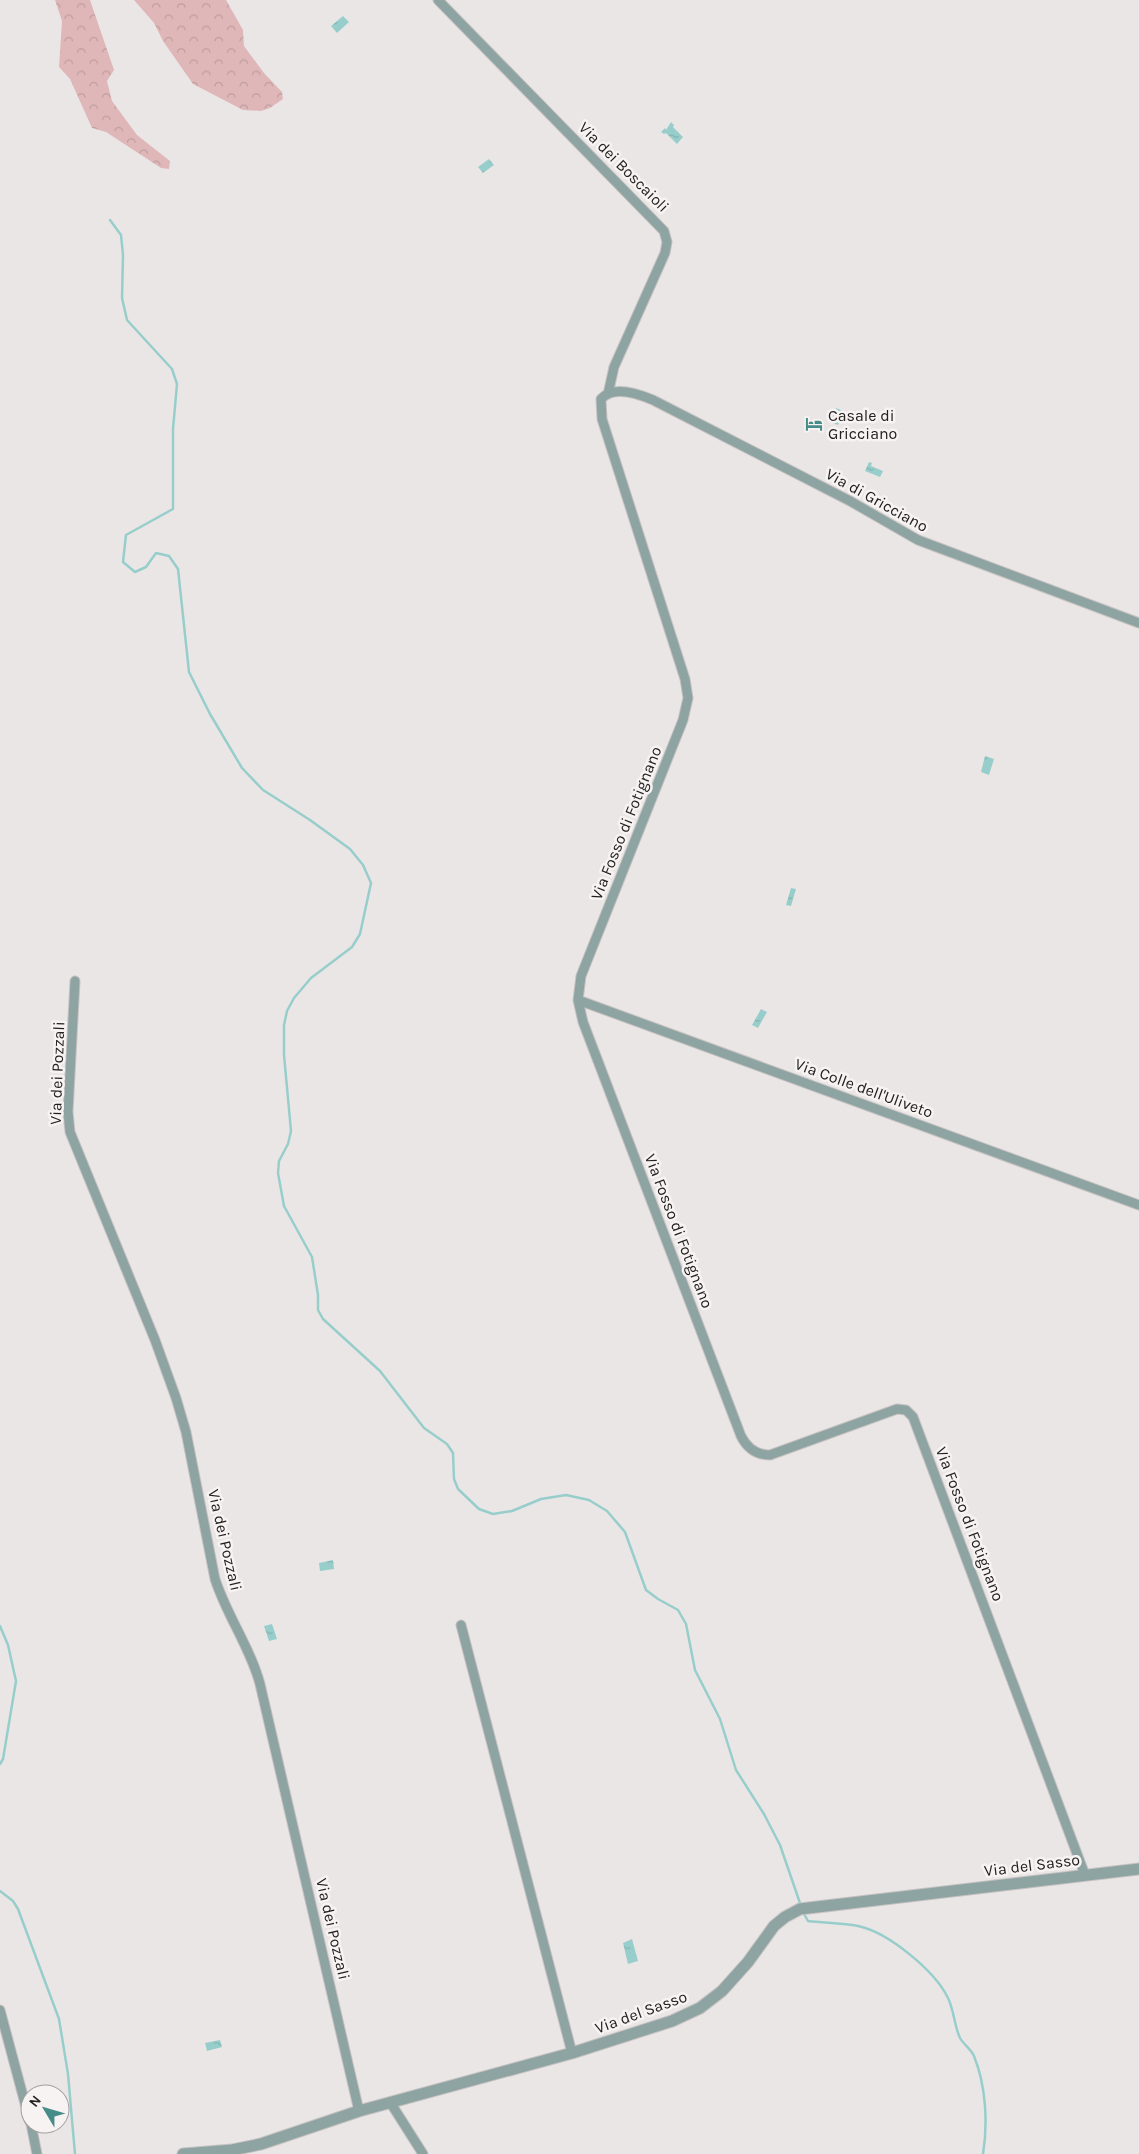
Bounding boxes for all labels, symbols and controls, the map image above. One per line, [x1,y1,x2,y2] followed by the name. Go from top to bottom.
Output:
[575,118,673,216] street label: Via dei Boscaioli
[828,406,897,443] place label: Casale di Gricciano
[804,414,824,434] hotel icon: Casale di Gricciano
[823,464,931,536] street label: Via di Gricciano
[587,743,665,903] street label: Via Fosso di Fotignano
[46,1021,68,1125] street label: Via dei Pozzali
[792,1054,936,1122] street label: Via Colle dell'Uliveto
[641,1151,717,1311] street label: Via Fosso di Fotignano
[932,1444,1008,1604] street label: Via Fosso di Fotignano
[204,1487,246,1593] street label: Via dei Pozzali
[983,1850,1081,1880] street label: Via del Sasso
[312,1876,354,1982] street label: Via dei Pozzali
[592,1987,690,2037] street label: Via del Sasso
[20,2084,70,2134] north arrow
[25,2092,45,2110] text: N

